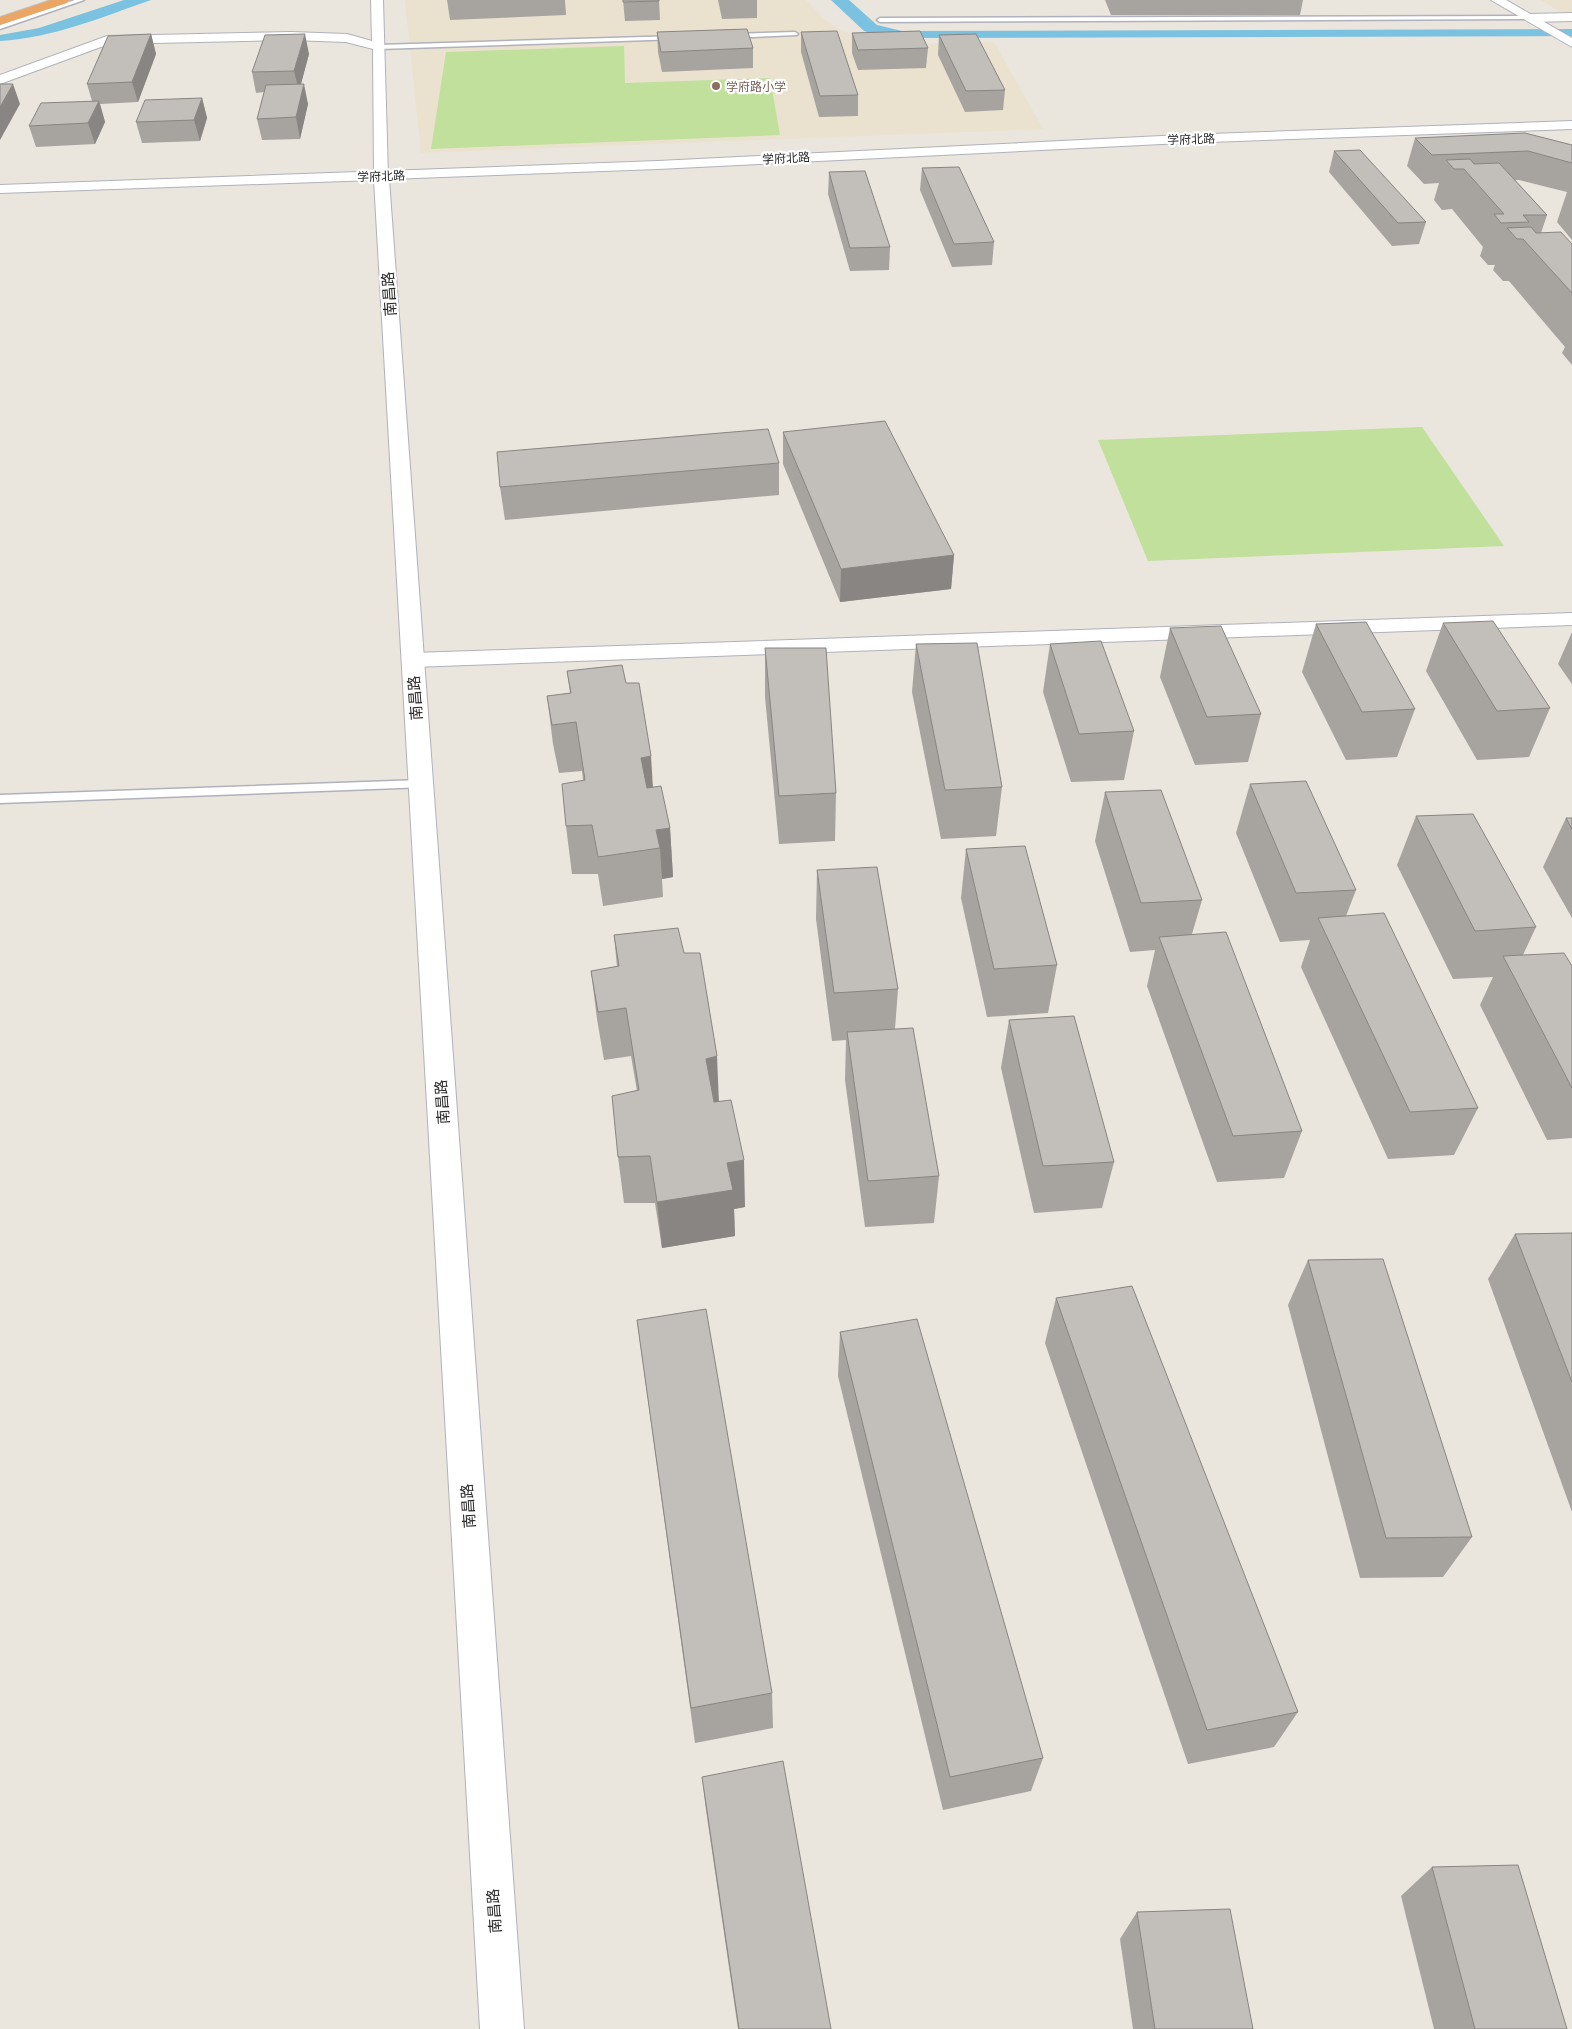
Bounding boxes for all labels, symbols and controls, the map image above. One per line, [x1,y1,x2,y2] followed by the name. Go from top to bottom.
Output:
[726,77,786,96] place label: 学府路小学
[710,80,722,92] marker: 学府路小学
[1167,129,1215,149] street label: 学府北路
[762,147,810,169] street label: 学府北路
[357,166,405,186] street label: 学府北路
[376,271,402,317] street label: 南昌路
[402,675,428,721] street label: 南昌路
[429,1079,455,1125] street label: 南昌路
[455,1483,481,1529] street label: 南昌路
[481,1888,507,1934] street label: 南昌路

